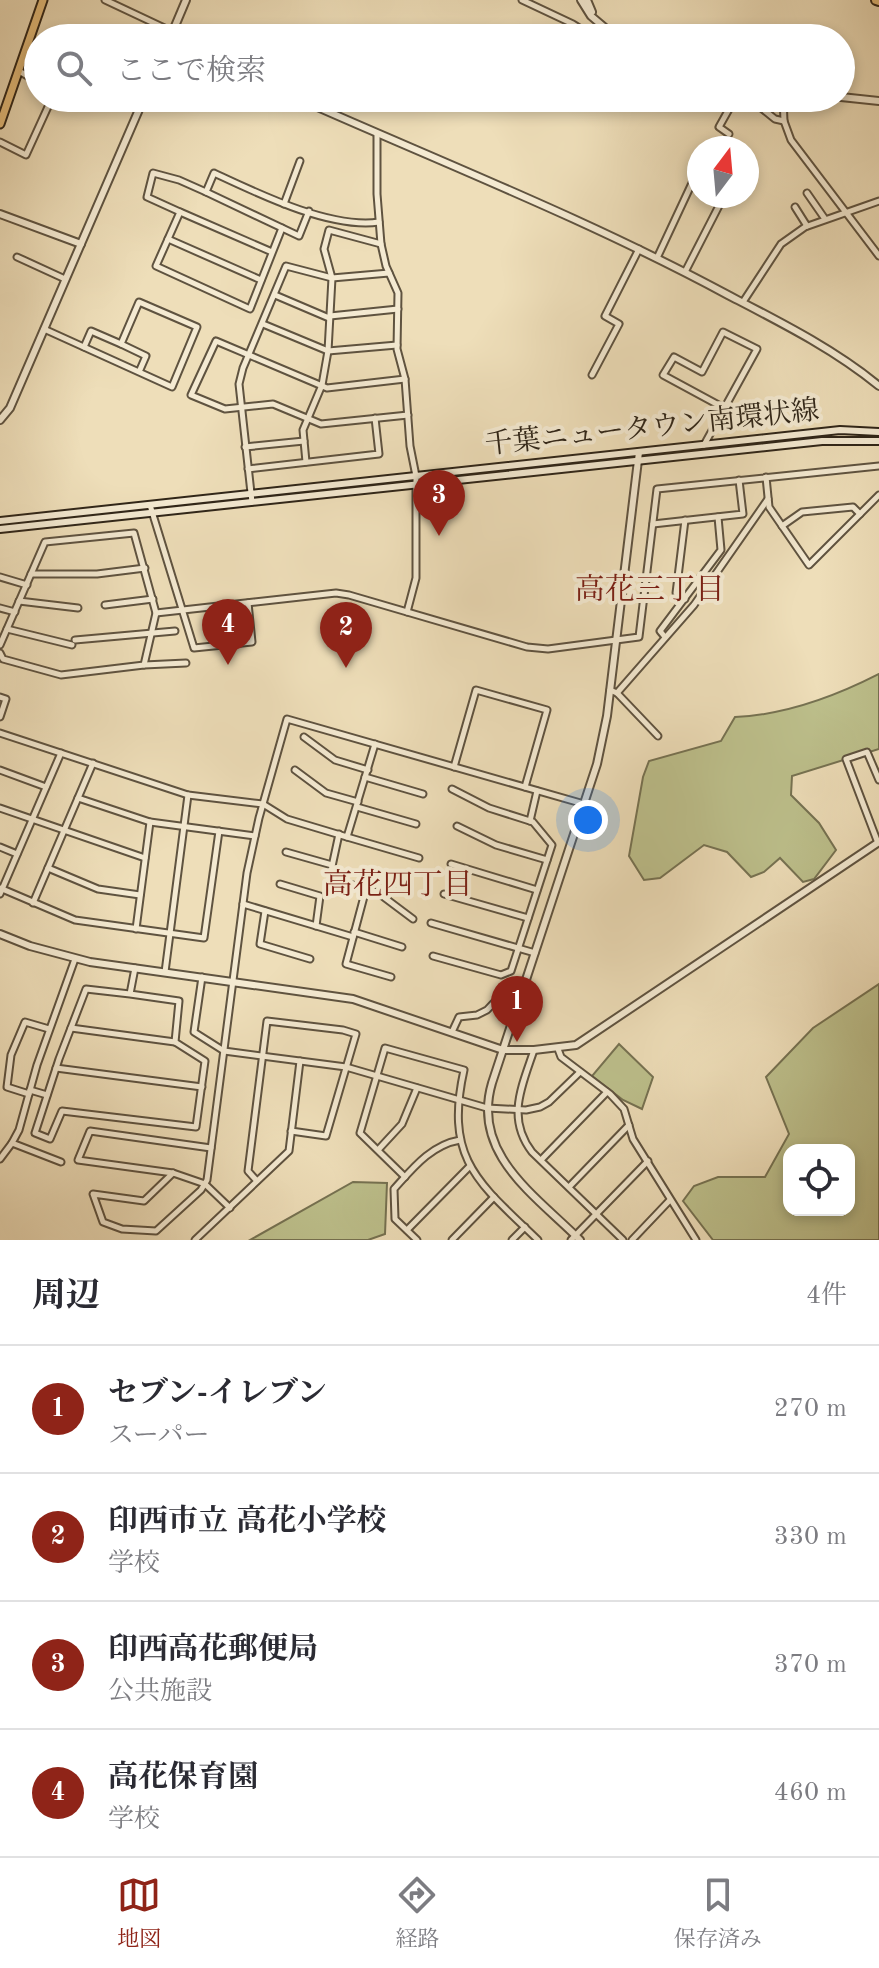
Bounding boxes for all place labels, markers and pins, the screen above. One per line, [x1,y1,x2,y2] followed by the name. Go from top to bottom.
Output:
[413,470,465,536] pin: 3
[202,599,254,665] pin: 4
[320,602,372,668] pin: 2
[491,976,543,1042] pin: 1

